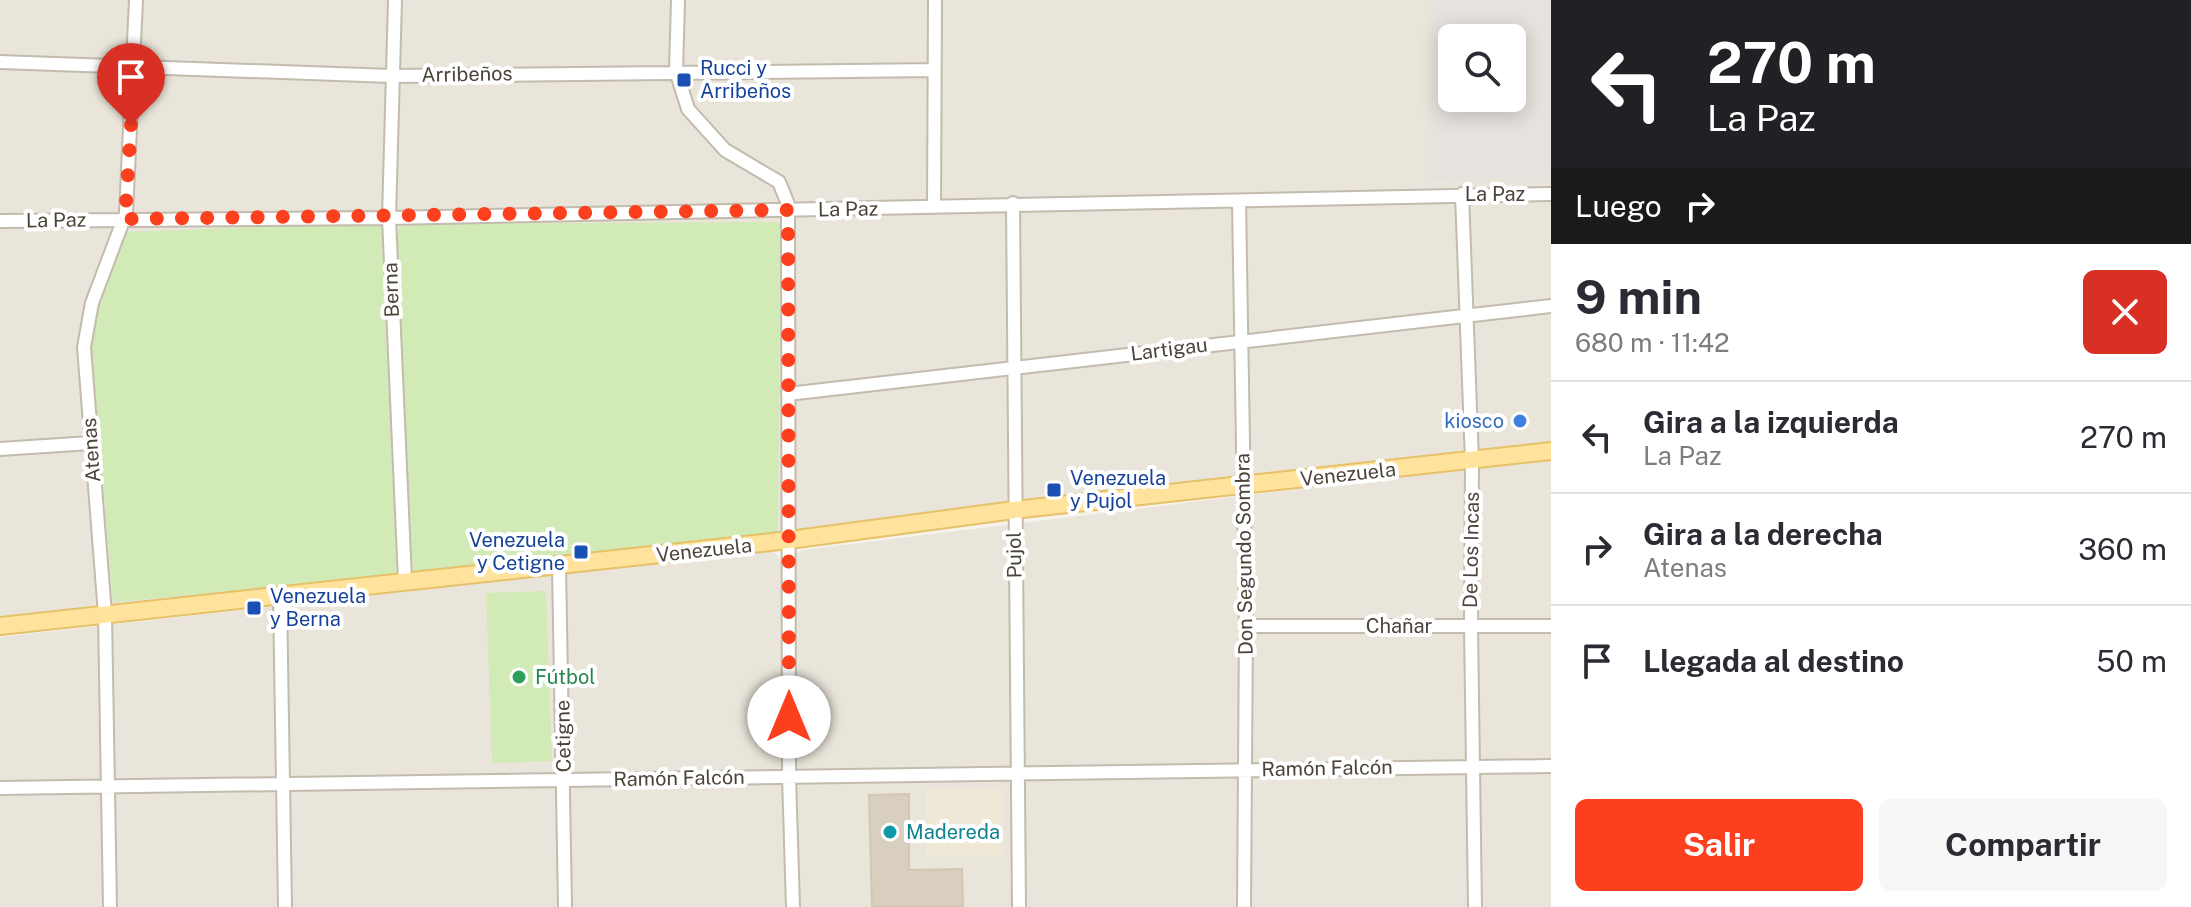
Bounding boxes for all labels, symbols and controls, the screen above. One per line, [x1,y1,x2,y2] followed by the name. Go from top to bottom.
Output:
[1438,24,1526,112] map controls
[1438,24,1526,112] button: search
[1707,30,1876,96] text: 270 m
[1575,32,1679,136] icon: left
[97,43,165,125] pin
[109,55,153,99] icon: arrive
[700,56,791,103] place label: Rucci y Arribeños
[421,61,513,87] street label: Arribeños
[675,71,693,89] marker: Rucci y Arribeños
[1707,97,1816,139] text: La Paz
[1465,182,1525,206] street label: La Paz
[1678,184,1722,228] icon: right
[1575,188,1662,224] text: Luego
[818,196,878,222] street label: La Paz
[26,207,86,233] street label: La Paz
[378,262,404,318] street label: Berna
[1575,268,1702,325] text: 9 min
[2083,270,2167,354] button: close
[1575,327,1730,358] text: 680 m · 11:42
[1129,332,1209,366] street label: Lartigau
[1643,404,1899,440] text: Gira a la izquierda
[1444,409,1504,433] place label: kiosco
[1511,412,1529,430] marker: kiosco
[1575,415,1619,459] icon: left
[77,417,105,483] street label: Atenas
[2080,419,2167,455] text: 270 m
[1643,440,1721,471] text: La Paz
[1230,453,1258,655] street label: Don Segundo Sombra
[1299,457,1397,491] street label: Venezuela
[1070,466,1166,513] place label: Venezuela y Pujol
[1045,481,1063,499] marker: Venezuela y Pujol
[1458,492,1484,608] street label: De Los Incas
[1643,516,1883,552] text: Gira a la derecha
[1575,527,1619,571] icon: right
[469,528,565,575] place label: Venezuela y Cetigne
[1002,531,1026,579] street label: Pujol
[2078,531,2167,567] text: 360 m
[655,533,753,567] street label: Venezuela
[572,543,590,561] marker: Venezuela y Cetigne
[1643,552,1727,583] text: Atenas
[270,584,366,631] place label: Venezuela y Berna
[245,599,263,617] marker: Venezuela y Berna
[1366,614,1433,638] street label: Chañar
[1575,639,1619,683] icon: arrive
[1643,643,1904,679] text: Llegada al destino
[2096,643,2167,679] text: 50 m
[535,665,595,689] place label: Fútbol
[510,668,528,686] marker: Fútbol
[747,675,831,759] position arrow
[550,699,576,773] street label: Cetigne
[1261,755,1393,781] street label: Ramón Falcón
[613,765,745,791] street label: Ramón Falcón
[1575,799,1863,891] button: Salir
[1879,799,2167,891] button: Compartir
[906,820,1000,844] place label: Madereda
[881,823,899,841] marker: Madereda

